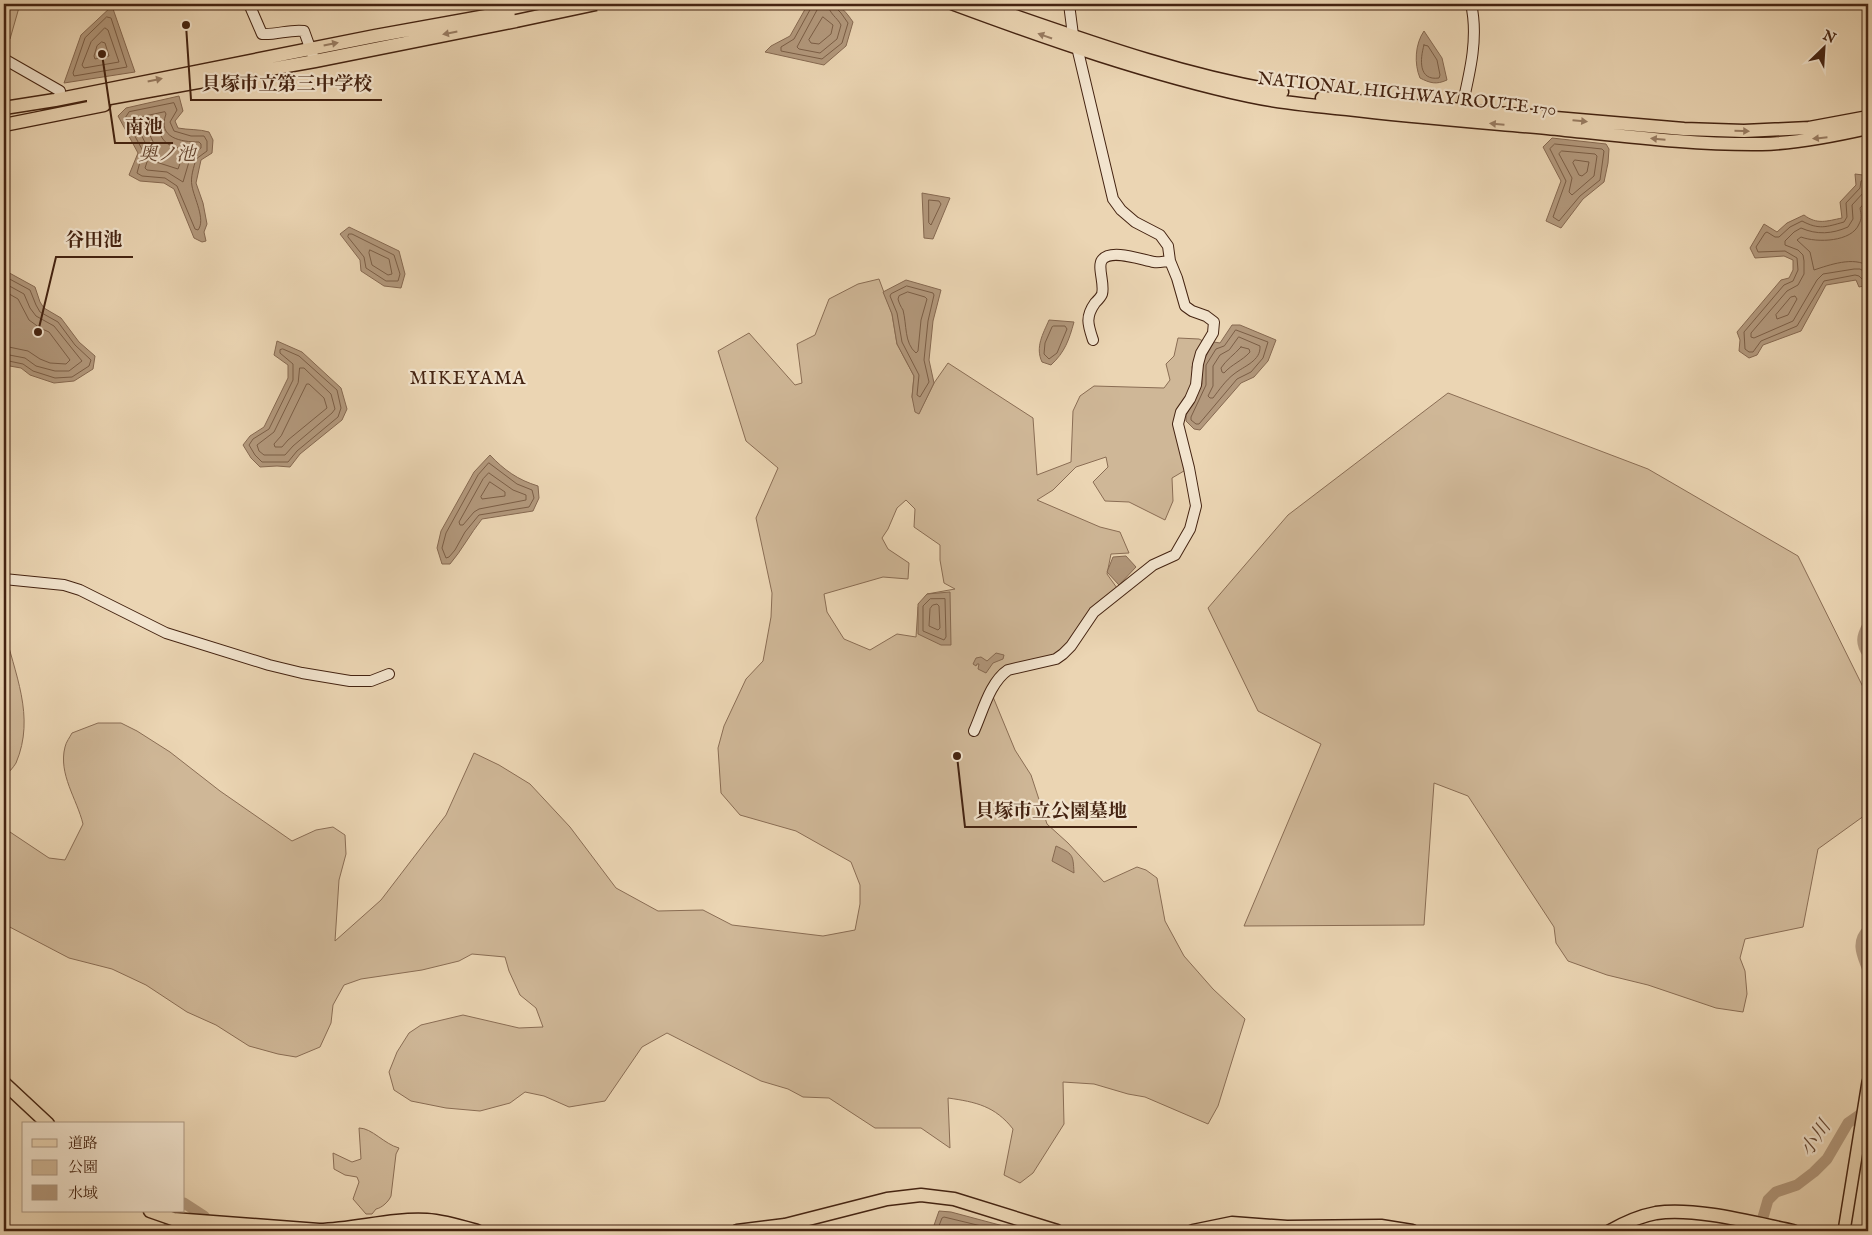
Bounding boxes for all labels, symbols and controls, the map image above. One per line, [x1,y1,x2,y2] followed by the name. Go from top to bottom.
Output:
[1800,22,1850,72] north arrow
[1819,26,1838,48] text: N
[442,30,458,38] one-way arrow
[1037,32,1052,39] one-way arrow
[324,40,340,48] one-way arrow
[191,66,382,100] callout: 貝塚市立第三中学校
[1256,68,1558,122] street label: NATIONAL HIGHWAY ROUTE 170
[201,73,373,97] text: 貝塚市立第三中学校
[147,76,162,84] one-way arrow
[115,109,173,143] callout: 南池
[125,116,163,140] text: 南池
[1572,117,1588,125] one-way arrow
[1488,120,1504,128] one-way arrow
[1735,127,1751,135] one-way arrow
[1650,134,1666,142] one-way arrow
[1812,134,1828,142] one-way arrow
[138,143,197,167] water label: 奥ノ池
[56,223,133,257] callout: 谷田池
[65,229,123,253] text: 谷田池
[410,367,527,391] district label: MIKEYAMA
[965,793,1137,827] callout: 貝塚市立公園墓地
[975,800,1127,824] text: 貝塚市立公園墓地
[1795,1115,1838,1161] water label: 小川
[22,1122,185,1212] legend
[68,1134,98,1153] text: 道路
[68,1158,98,1177] text: 公園
[68,1184,98,1203] text: 水域

